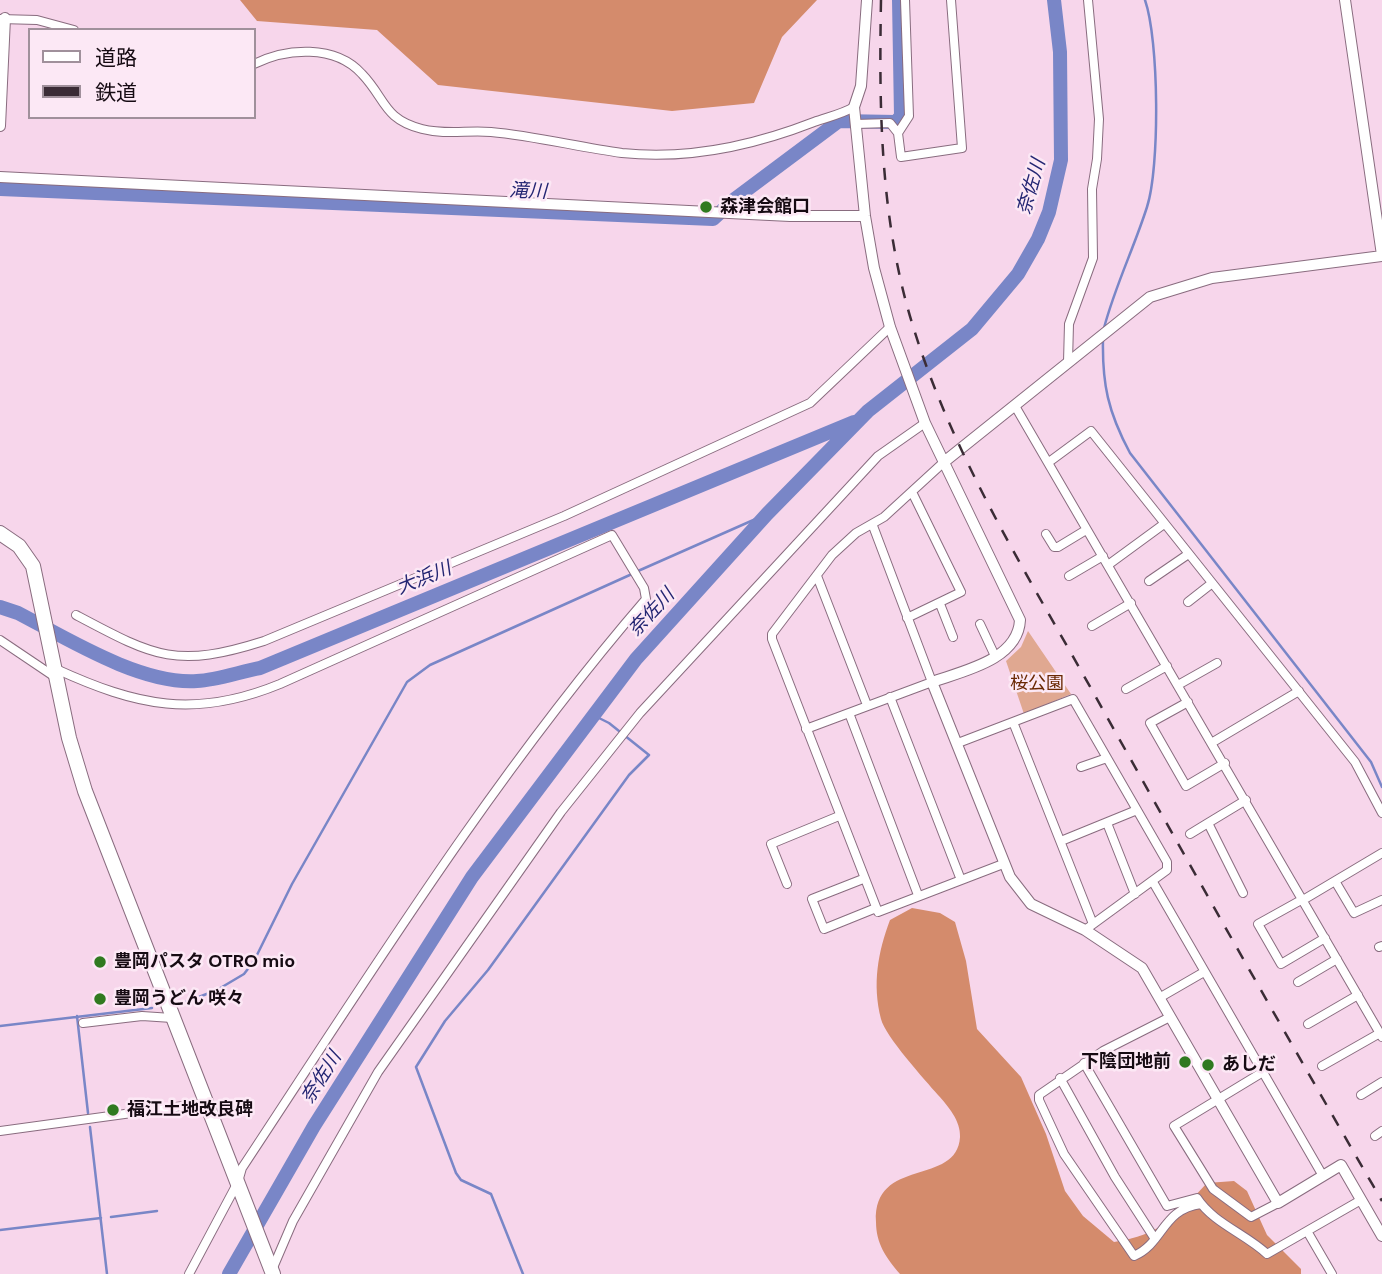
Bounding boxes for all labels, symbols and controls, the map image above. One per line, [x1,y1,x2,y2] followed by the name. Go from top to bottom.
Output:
[28,28,256,119] legend
[95,44,137,72] text: 道路
[95,79,137,107] text: 鉄道
[1013,156,1051,218] water label: 奈佐川
[509,180,547,204] water label: 滝川
[720,196,810,218] place label: 森津会館口
[698,199,714,215] marker: 森津会館口
[393,558,455,600] water label: 大浜川
[624,584,680,642] water label: 奈佐川
[1010,673,1064,695] park label: 桜公園
[114,951,295,973] place label: 豊岡パスタ OTRO mio
[92,954,108,970] marker: 豊岡パスタ OTRO mio
[114,988,244,1010] place label: 豊岡うどん 咲々
[92,991,108,1007] marker: 豊岡うどん 咲々
[297,1048,347,1108] water label: 奈佐川
[1081,1051,1171,1073] place label: 下陰団地前
[1177,1054,1193,1070] marker: 下陰団地前
[1222,1054,1276,1076] place label: あしだ
[1200,1057,1216,1073] marker: あしだ
[127,1099,253,1121] place label: 福江土地改良碑
[105,1102,121,1118] marker: 福江土地改良碑

